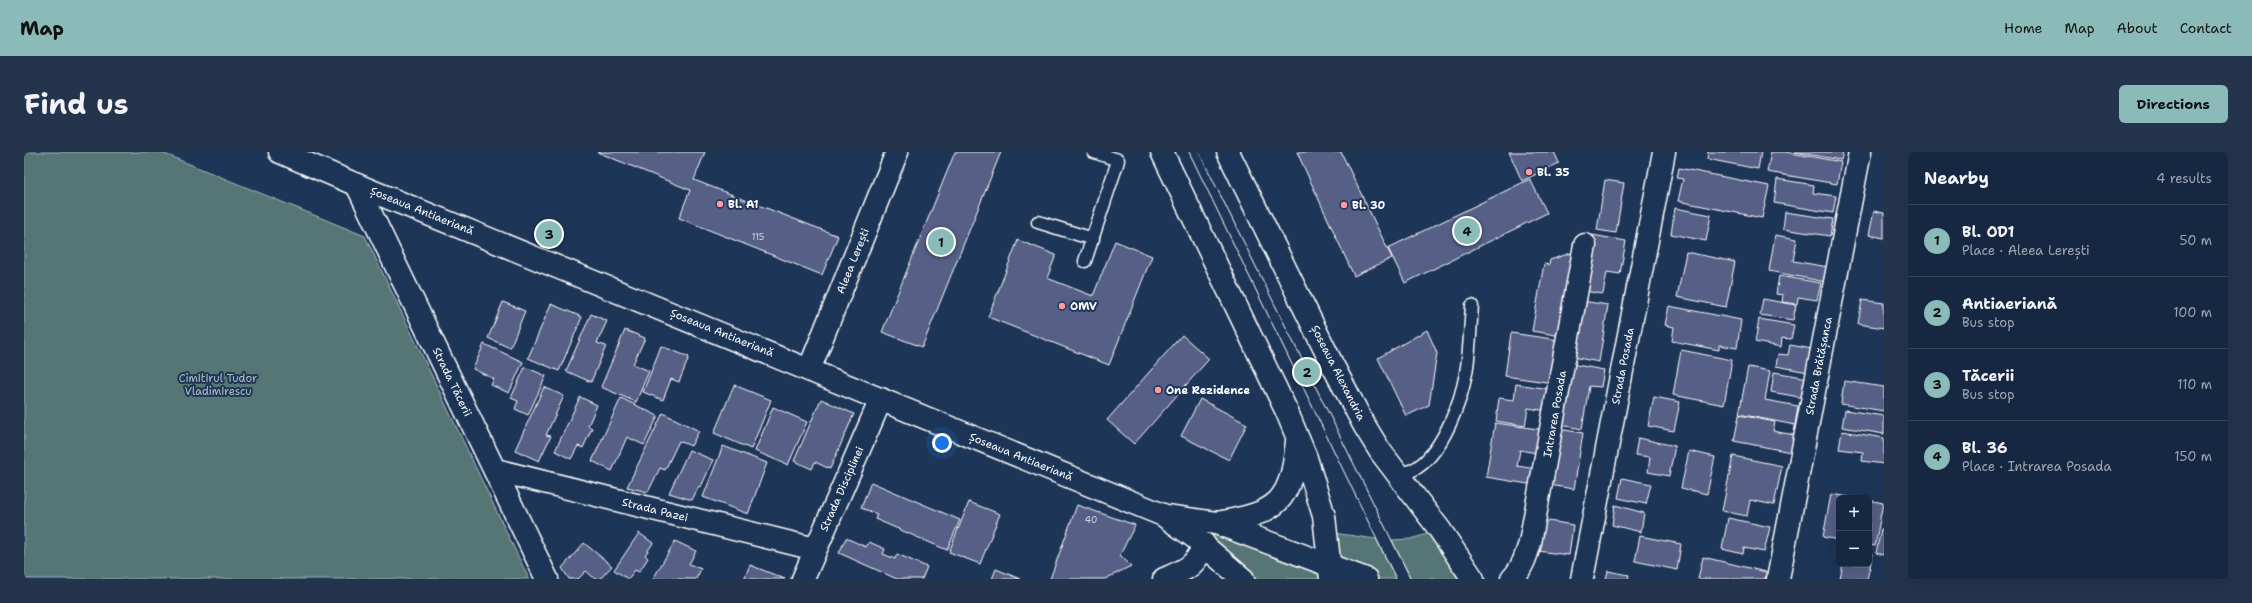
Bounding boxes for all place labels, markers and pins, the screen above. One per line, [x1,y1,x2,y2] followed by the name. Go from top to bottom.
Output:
[1537,165,1570,180] place label: Bl. 35
[1524,167,1534,177] marker: Bl. 35
[728,197,759,212] place label: Bl. A1
[1352,198,1386,213] place label: Bl. 30
[715,199,725,209] marker: Bl. A1
[1339,200,1349,210] marker: Bl. 30
[1454,216,1480,246] pin: 4
[536,219,562,249] pin: 3
[928,227,954,257] pin: 1
[1070,299,1097,314] place label: OMV
[1057,301,1067,311] marker: OMV
[1294,357,1320,387] pin: 2
[1166,383,1250,398] place label: One Rezidence
[1153,385,1163,395] marker: One Rezidence

